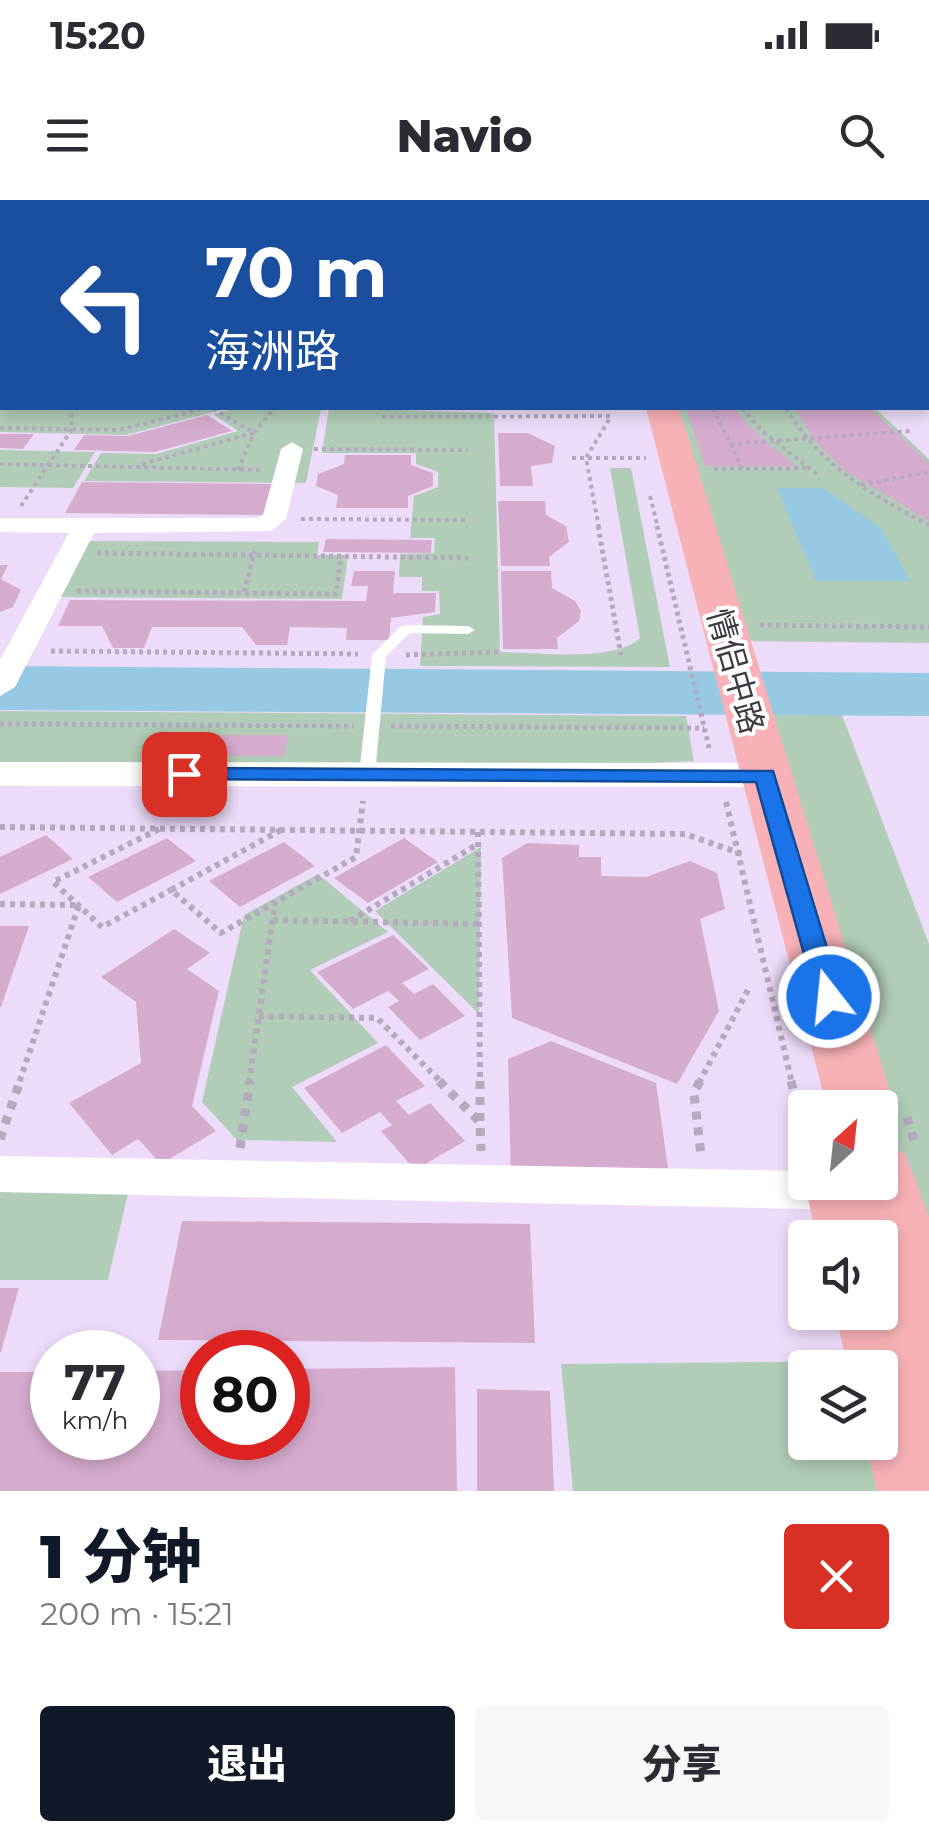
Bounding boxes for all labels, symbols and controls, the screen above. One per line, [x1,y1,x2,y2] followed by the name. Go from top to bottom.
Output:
[50,12,146,59] text: 15:20
[40,108,95,163] icon: menu
[396,108,533,163] text: Navio
[834,108,889,163] icon: search
[205,229,388,315] text: 70 m
[40,240,170,370] icon: left
[205,323,340,378] text: 海洲路
[700,604,772,738] street label: 情侣中路
[142,732,227,817] pin
[157,747,212,802] icon: arrive
[777,945,881,1049] position arrow
[788,1090,898,1200] north arrow
[788,1090,898,1460] map controls
[788,1220,898,1330] button: sound
[180,1330,310,1460] speed limit sign: 80
[788,1350,898,1460] button: layers
[64,1352,126,1413] text: 77
[62,1405,128,1435] text: km/h
[40,1520,202,1593] text: 1 分钟
[784,1524,889,1629] button: close
[40,1594,234,1633] text: 200 m · 15:21
[40,1706,455,1821] button: 退出
[475,1706,889,1821] button: 分享

